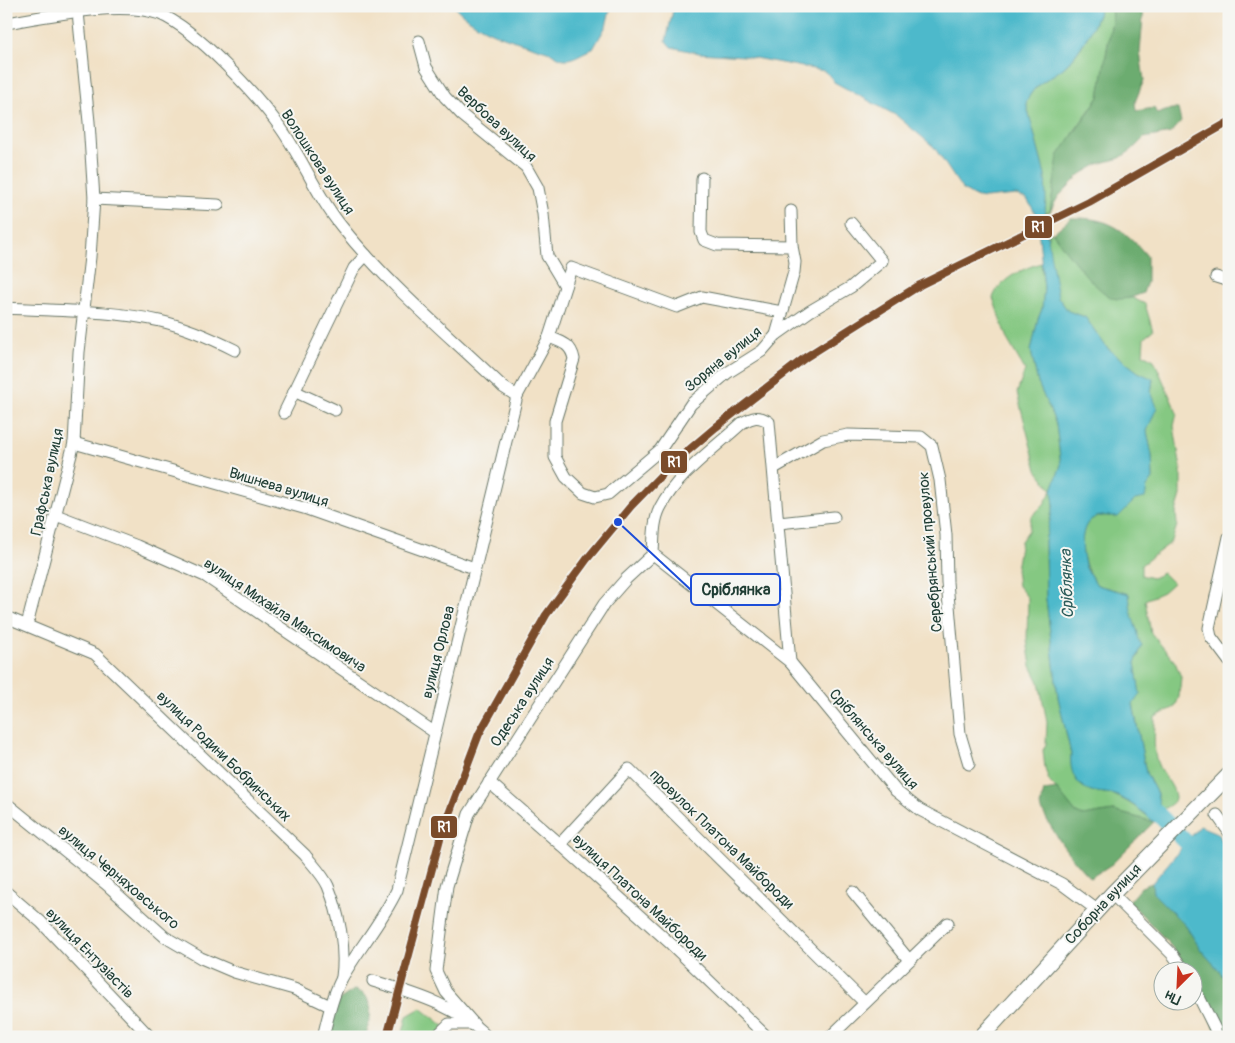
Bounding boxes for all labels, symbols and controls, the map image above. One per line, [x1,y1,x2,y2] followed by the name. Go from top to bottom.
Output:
[453,83,540,166] street label: Вербова вулиця
[277,106,359,218] street label: Волошкова вулиця
[1024,215,1053,239] line badge: R1
[1031,219,1045,236] text: R1
[681,323,766,396] street label: Зоряна вулиця
[27,427,68,537] street label: Графська вулиця
[660,450,688,474] line badge: R1
[667,454,681,471] text: R1
[227,463,331,512] street label: Вишнева вулиця
[914,471,947,633] street label: Серебрянський провулок
[1056,548,1078,619] water label: Сріблянка
[200,554,370,677] street label: вулиця Михайла Максимовича
[691,574,780,605] callout: Сріблянка
[701,580,771,600] text: Сріблянка
[418,604,459,700] street label: вулиця Орлова
[486,654,558,751] street label: Одеська вулиця
[825,685,923,794] street label: Сріблянська вулиця
[152,687,295,826] street label: вулиця Родини Бобринських
[646,765,798,913] street label: провулок Платона Майбороди
[430,815,458,839] line badge: R1
[437,819,451,836] text: R1
[54,821,183,934] street label: вулиця Черняховського
[568,830,711,965] street label: вулиця Платона Майбороди
[1061,860,1146,949] street label: Соборна вулиця
[41,904,138,1003] street label: вулиця Ентузіастів
[1152,960,1202,1010] north arrow
[1162,987,1183,1008] text: Пн

